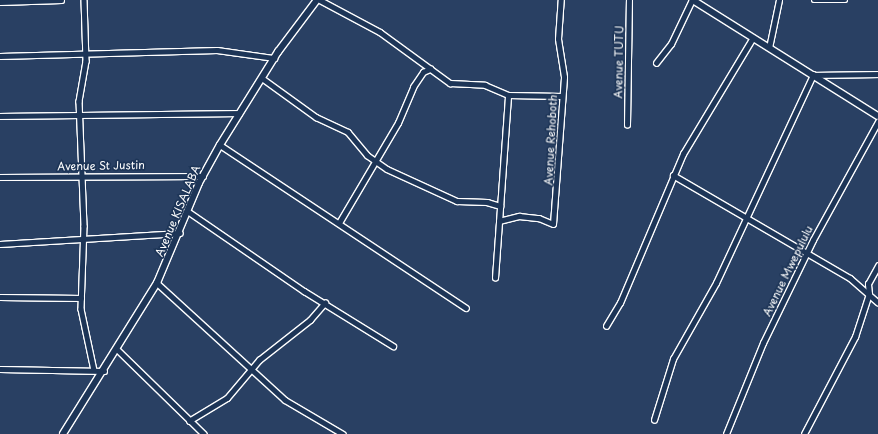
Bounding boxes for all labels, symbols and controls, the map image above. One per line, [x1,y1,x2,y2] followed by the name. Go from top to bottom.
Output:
[612,26,626,98] street label: Avenue TUTU
[542,94,560,186] street label: Avenue Rehoboth
[57,159,145,173] street label: Avenue St Justin
[153,164,203,258] street label: Avenue KISALABA
[760,224,816,318] street label: Avenue Mwepululu

